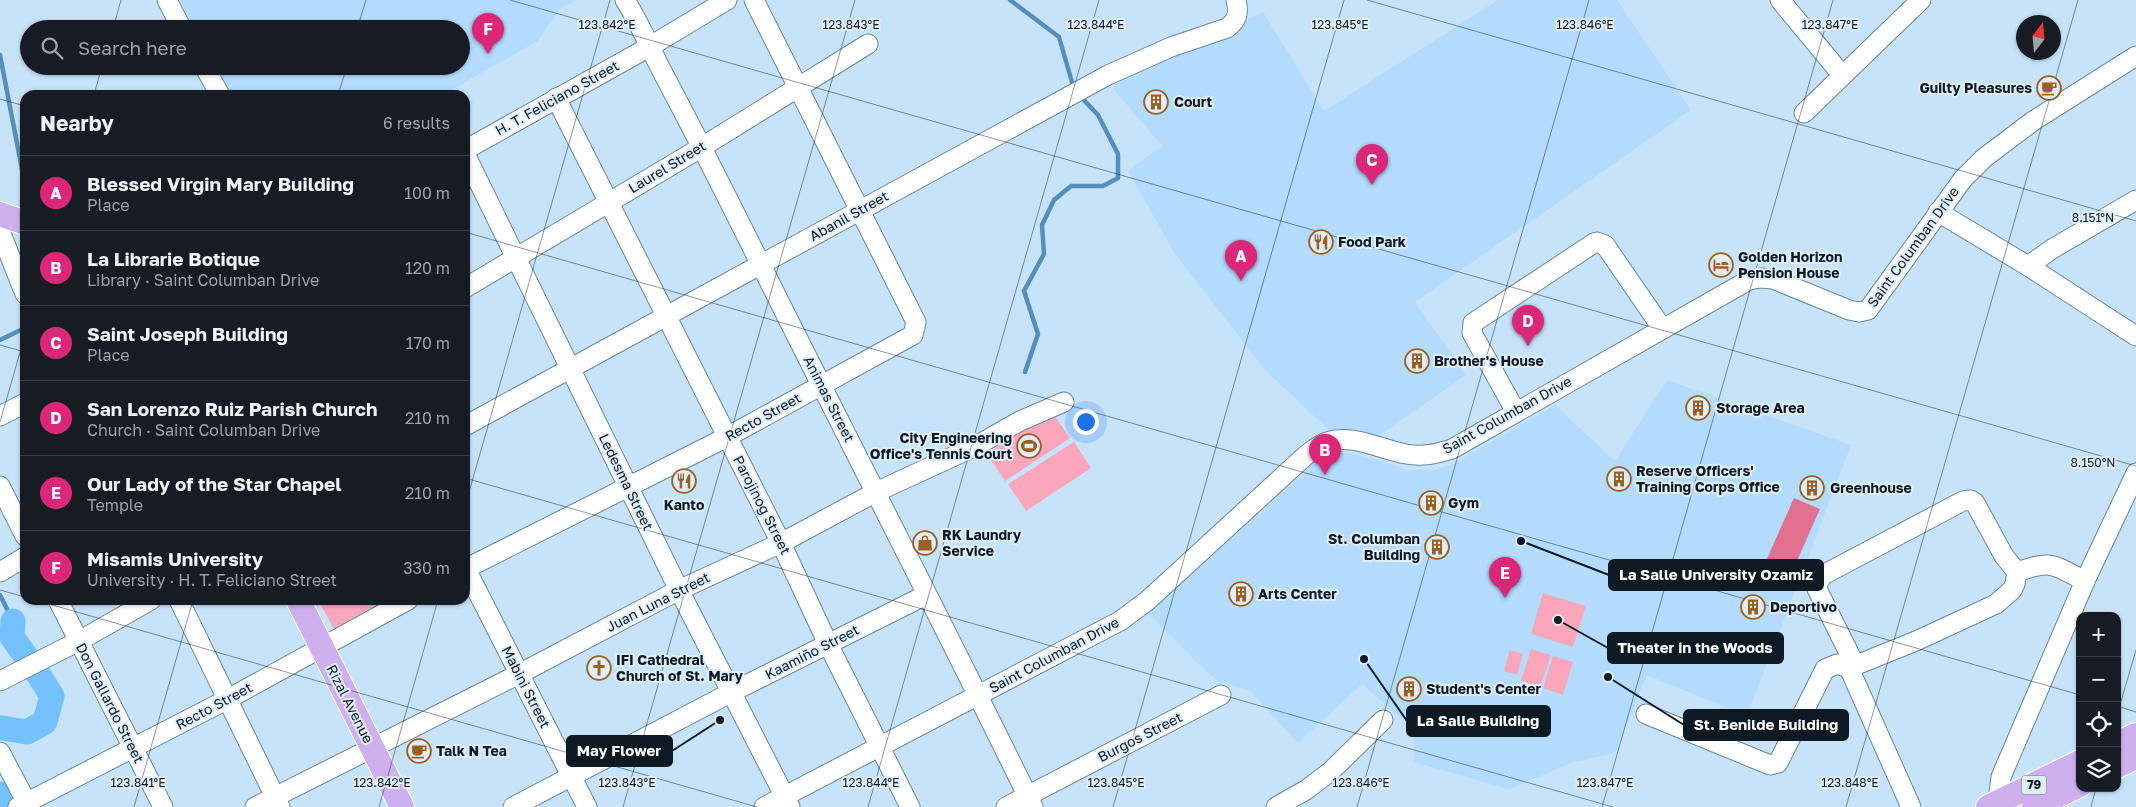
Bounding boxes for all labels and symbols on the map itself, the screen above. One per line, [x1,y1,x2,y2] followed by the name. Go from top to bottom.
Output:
[472,13,504,54] pin: F
[2016,15,2061,60] north arrow
[578,17,636,32] text: 123.842°E
[822,17,880,32] text: 123.843°E
[1068,17,1124,32] text: 123.844°E
[1311,17,1369,32] text: 123.845°E
[1556,17,1614,32] text: 123.846°E
[1802,17,1858,32] text: 123.847°E
[492,56,622,139] street label: H. T. Feliciano Street
[2036,75,2062,101] cafe icon: Guilty Pleasures
[1920,79,2032,96] place label: Guilty Pleasures
[1143,89,1169,115] building icon: Court
[1174,93,1212,110] place label: Court
[625,137,709,196] street label: Laurel Street
[1356,144,1388,185] pin: C
[1863,183,1962,310] street label: Saint Columban Drive
[806,187,891,244] street label: Abanil Street
[2072,210,2114,225] text: 8.151°N
[1308,229,1334,255] restaurant icon: Food Park
[1338,233,1406,250] place label: Food Park
[1225,240,1257,281] pin: A
[1738,248,1842,281] place label: Golden Horizon Pension House
[1708,252,1734,278] hotel icon: Golden Horizon Pension House
[1512,305,1544,346] pin: D
[1404,348,1430,374] building icon: Brother's House
[1434,352,1544,369] place label: Brother's House
[800,353,858,445] street label: Animas Street
[1439,372,1574,457] street label: Saint Columban Drive
[722,389,804,444] street label: Recto Street
[1685,395,1711,421] building icon: Storage Area
[1716,399,1805,416] place label: Storage Area
[1073,409,1099,435] your location
[870,429,1012,462] place label: City Engineering Office's Tennis Court
[596,431,657,533] street label: Ledesma Street
[1016,433,1042,459] sports icon: City Engineering Office's Tennis Court
[1309,434,1341,475] pin: B
[730,452,795,557] street label: Parojinog Street
[2071,455,2115,470] text: 8.150°N
[1636,462,1780,495] place label: Reserve Officers' Training Corps Office
[1606,466,1632,492] building icon: Reserve Officers' Training Corps Office
[671,468,697,494] restaurant icon: Kanto
[1799,475,1825,501] building icon: Greenhouse
[1830,479,1912,496] place label: Greenhouse
[1418,490,1444,516] building icon: Gym
[1448,494,1479,511] place label: Gym
[664,496,704,513] place label: Kanto
[942,526,1022,559] place label: RK Laundry Service
[912,530,938,556] shop icon: RK Laundry Service
[1328,530,1420,563] place label: St. Columban Building
[1424,534,1450,560] building icon: St. Columban Building
[1489,557,1521,598] pin: E
[1609,560,1823,590] callout: La Salle University Ozamiz
[1619,565,1813,583] text: La Salle University Ozamiz
[603,568,712,635] street label: Juan Luna Street
[1228,581,1254,607] building icon: Arts Center
[1258,585,1337,602] place label: Arts Center
[1740,594,1766,620] building icon: Deportivo
[1770,598,1837,615] place label: Deportivo
[986,613,1122,696] street label: Saint Columban Drive
[762,621,862,683] street label: Kaamiño Street
[1608,633,1783,663] callout: Theater in the Woods
[1617,638,1773,656] text: Theater in the Woods
[73,640,148,766] street label: Don Gallardo Street
[499,643,554,731] street label: Mabini Street
[616,651,744,684] place label: IFI Cathedral Church of St. Mary
[586,655,612,681] church icon: IFI Cathedral Church of St. Mary
[323,662,377,746] street label: Rizal Avenue
[1396,676,1422,702] building icon: Student's Center
[173,678,255,733] street label: Recto Street
[1426,680,1541,697] place label: Student's Center
[1407,706,1550,736] callout: La Salle Building
[1095,708,1185,765] street label: Burgos Street
[1684,710,1848,740] callout: St. Benilde Building
[1417,711,1539,729] text: La Salle Building
[1694,715,1838,733] text: St. Benilde Building
[567,736,672,766] callout: May Flower
[406,738,432,764] cafe icon: Talk N Tea
[577,741,661,759] text: May Flower
[436,742,507,759] place label: Talk N Tea
[111,775,165,790] text: 123.841°E
[353,775,411,790] text: 123.842°E
[598,775,656,790] text: 123.843°E
[843,775,899,790] text: 123.844°E
[1087,775,1145,790] text: 123.845°E
[1332,775,1390,790] text: 123.846°E
[1577,775,1633,790] text: 123.847°E
[1821,775,1879,790] text: 123.848°E
[2022,776,2046,794] road number: 79

